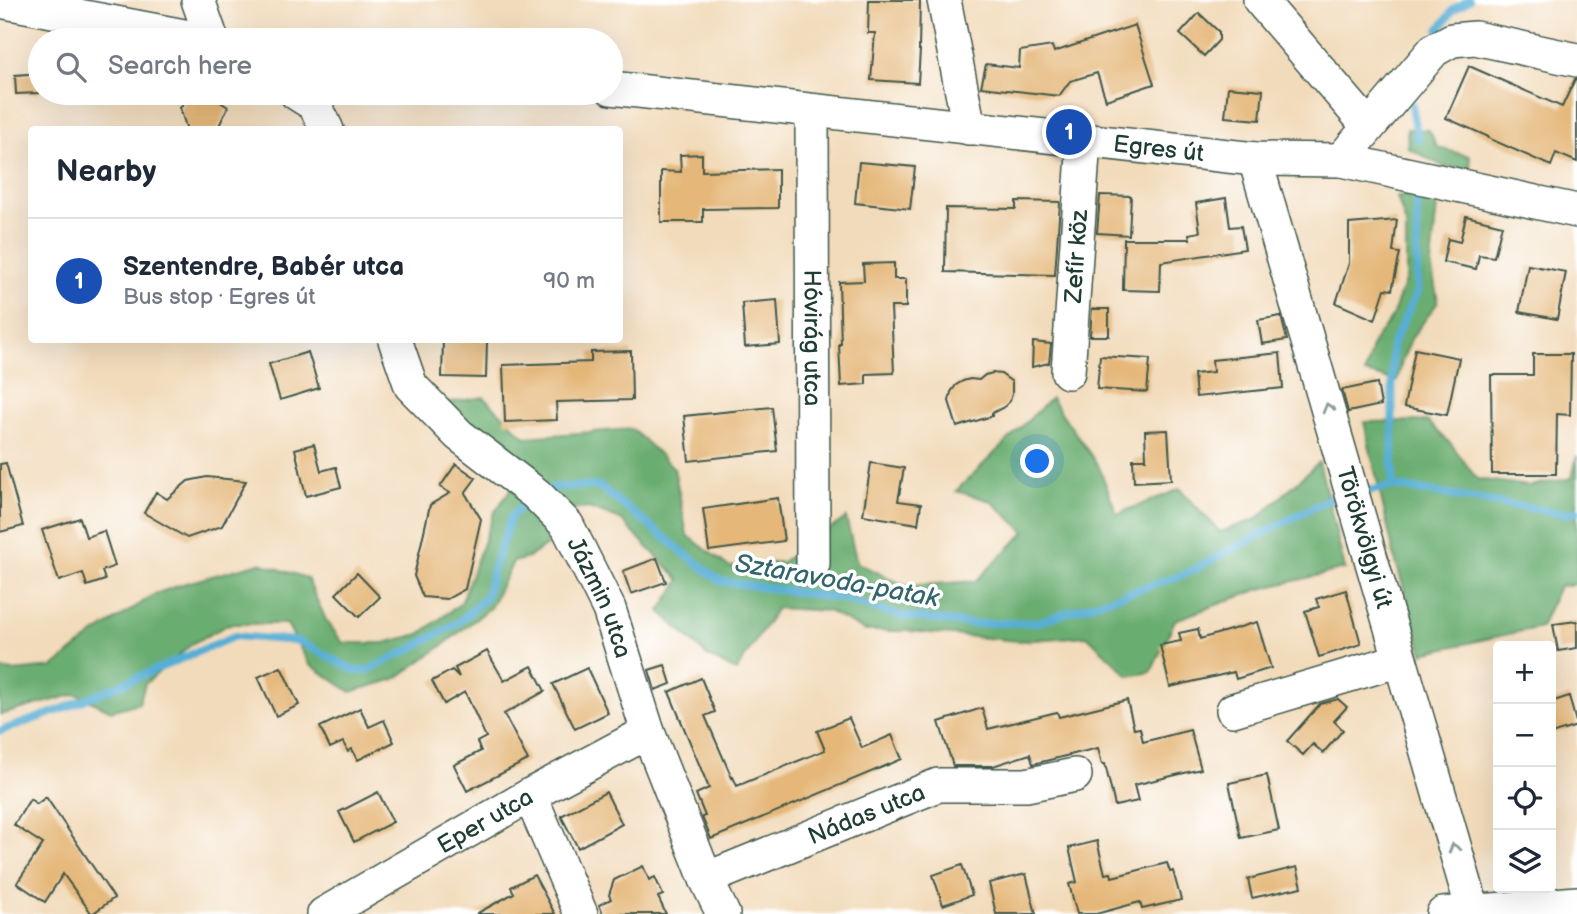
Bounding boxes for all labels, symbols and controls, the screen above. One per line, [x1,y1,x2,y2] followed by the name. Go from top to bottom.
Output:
[28,28,623,105] search box
[52,48,90,86] icon: search
[108,51,252,82] text: Search here
[1046,106,1092,158] pin: 1
[1112,129,1206,168] street label: Egres út
[56,154,156,190] text: Nearby
[1059,208,1094,305] street label: Zefír köz
[123,252,404,283] text: Szentendre, Babér utca
[74,267,84,295] text: 1
[543,267,595,295] text: 90 m
[797,270,827,406] street label: Hóvirág utca
[123,283,316,311] text: Bus stop · Egres út
[1321,403,1336,415] one-way arrow
[1020,444,1054,478] your location
[1330,463,1399,612] street label: Törökvölgyi út
[560,532,638,662] street label: Jázmin utca
[732,548,942,615] water label: Sztaravoda-patak
[1493,641,1556,893] map controls
[1493,641,1556,704] button: +
[1493,704,1556,767] button: −
[1493,767,1556,830] button: locate
[804,778,929,851] street label: Nádas utca
[432,782,538,860] street label: Eper utca
[1493,830,1556,893] button: layers
[1448,843,1463,855] one-way arrow

